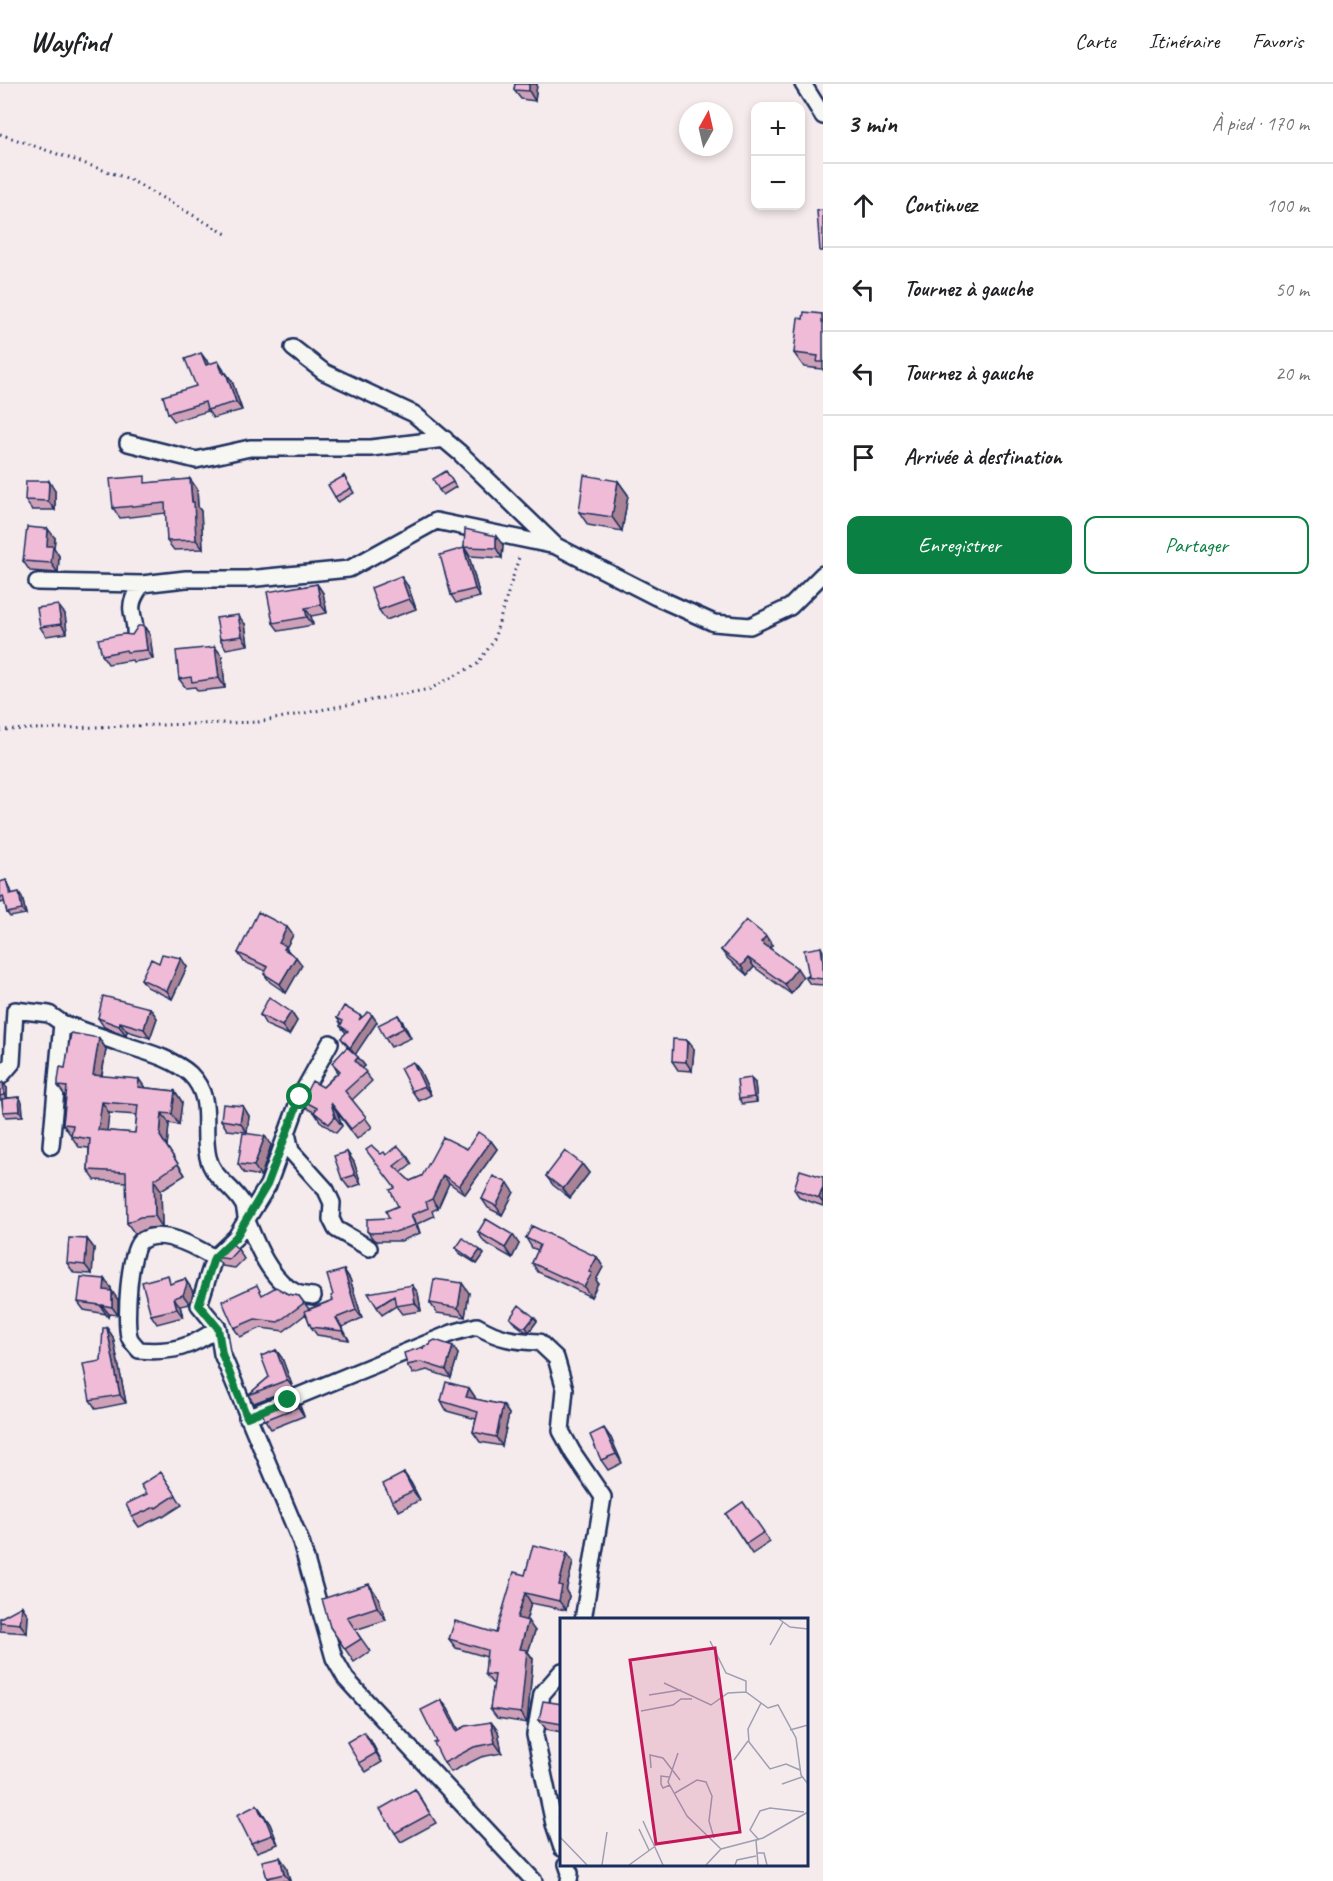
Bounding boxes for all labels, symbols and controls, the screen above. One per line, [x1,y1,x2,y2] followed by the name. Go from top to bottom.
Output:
[30,24,109,59] text: Wayfind
[1075,28,1116,54] text: Carte
[1149,28,1219,54] text: Itinéraire
[1252,28,1303,54] text: Favoris
[679,102,733,156] north arrow
[751,102,805,210] map controls
[751,102,805,156] button: +
[847,107,897,140] text: 3 min
[1212,111,1309,136] text: À pied · 170 m
[751,156,805,210] button: −
[847,189,880,222] icon: ahead
[904,191,977,219] text: Continuez
[1266,193,1309,218] text: 100 m
[847,273,880,306] icon: left
[904,275,1032,303] text: Tournez à gauche
[1275,277,1309,302] text: 50 m
[847,357,880,390] icon: left
[904,359,1032,387] text: Tournez à gauche
[1275,361,1309,386] text: 20 m
[847,441,880,474] icon: arrive
[904,443,1062,471] text: Arrivée à destination
[847,516,1072,574] button: Enregistrer
[1084,516,1309,574] button: Partager
[286,1083,312,1109] route start
[274,1386,300,1412] route end
[560,1618,808,1866] inset map

